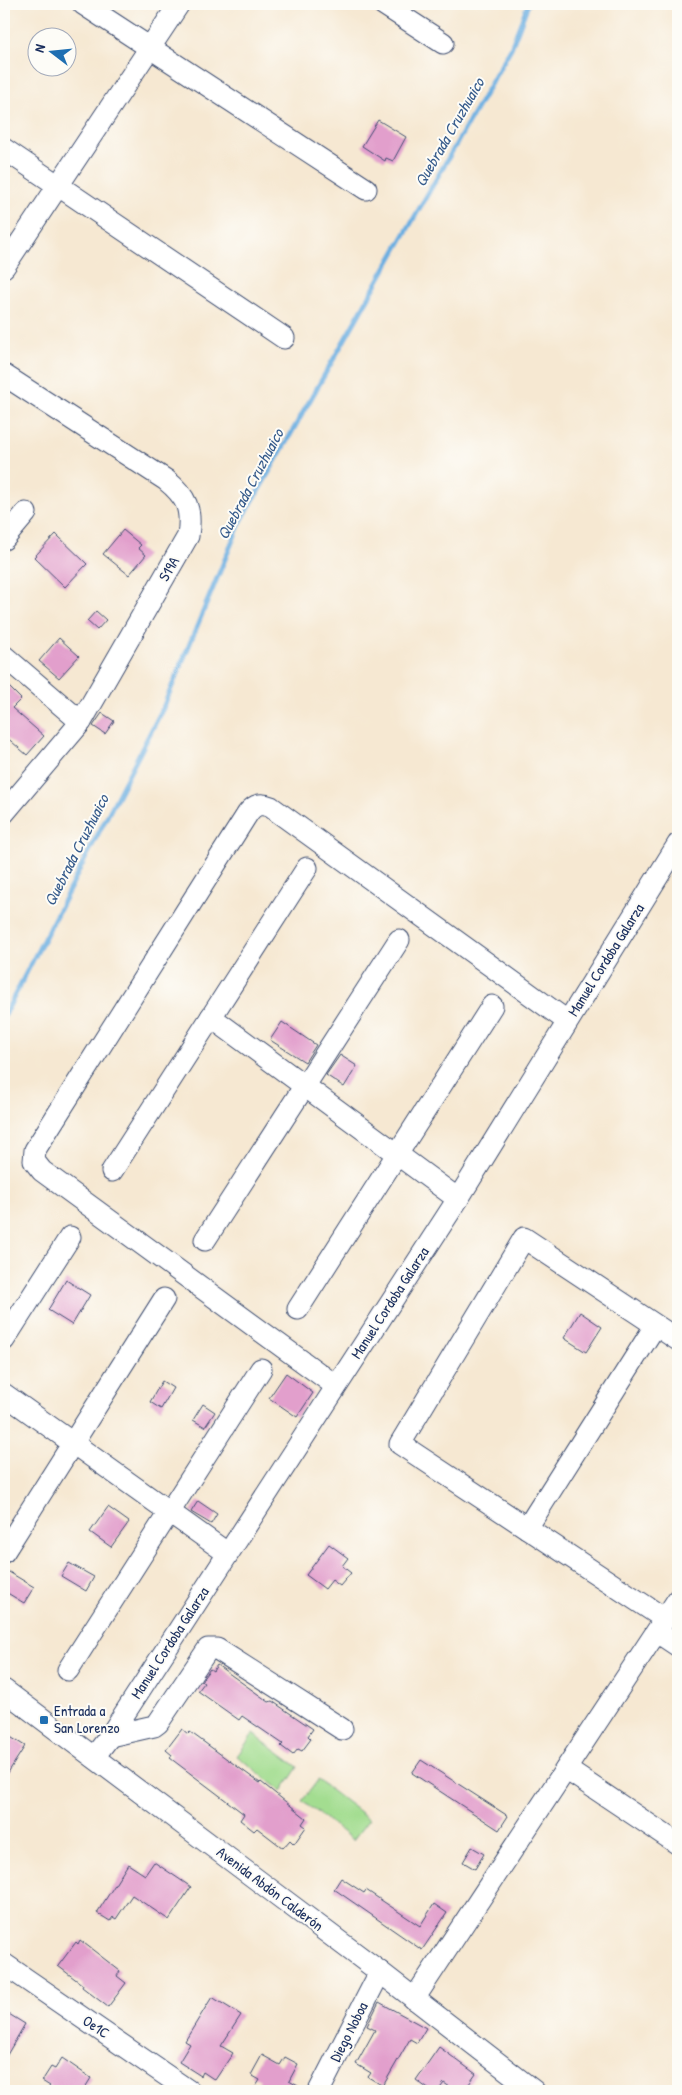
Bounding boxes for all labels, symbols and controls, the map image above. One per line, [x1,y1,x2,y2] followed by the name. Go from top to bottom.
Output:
[28,28,78,78] north arrow
[29,42,49,54] text: N
[409,72,490,190] water label: Quebrada Cruzhuaico
[212,423,289,543] water label: Quebrada Cruzhuaico
[153,552,184,585] street label: S19A
[38,789,114,909] water label: Quebrada Cruzhuaico
[562,899,649,1020] street label: Manuel Cordoba Galarza
[346,1243,434,1363] street label: Manuel Cordoba Galarza
[126,1583,214,1703] street label: Manuel Cordoba Galarza
[54,1700,120,1738] place label: Entrada a San Lorenzo
[38,1714,50,1726] marker: Entrada a San Lorenzo
[213,1841,328,1936] street label: Avenida Abdón Calderón
[324,1998,373,2065] street label: Diego Noboa
[79,2010,114,2043] street label: Oe1C

